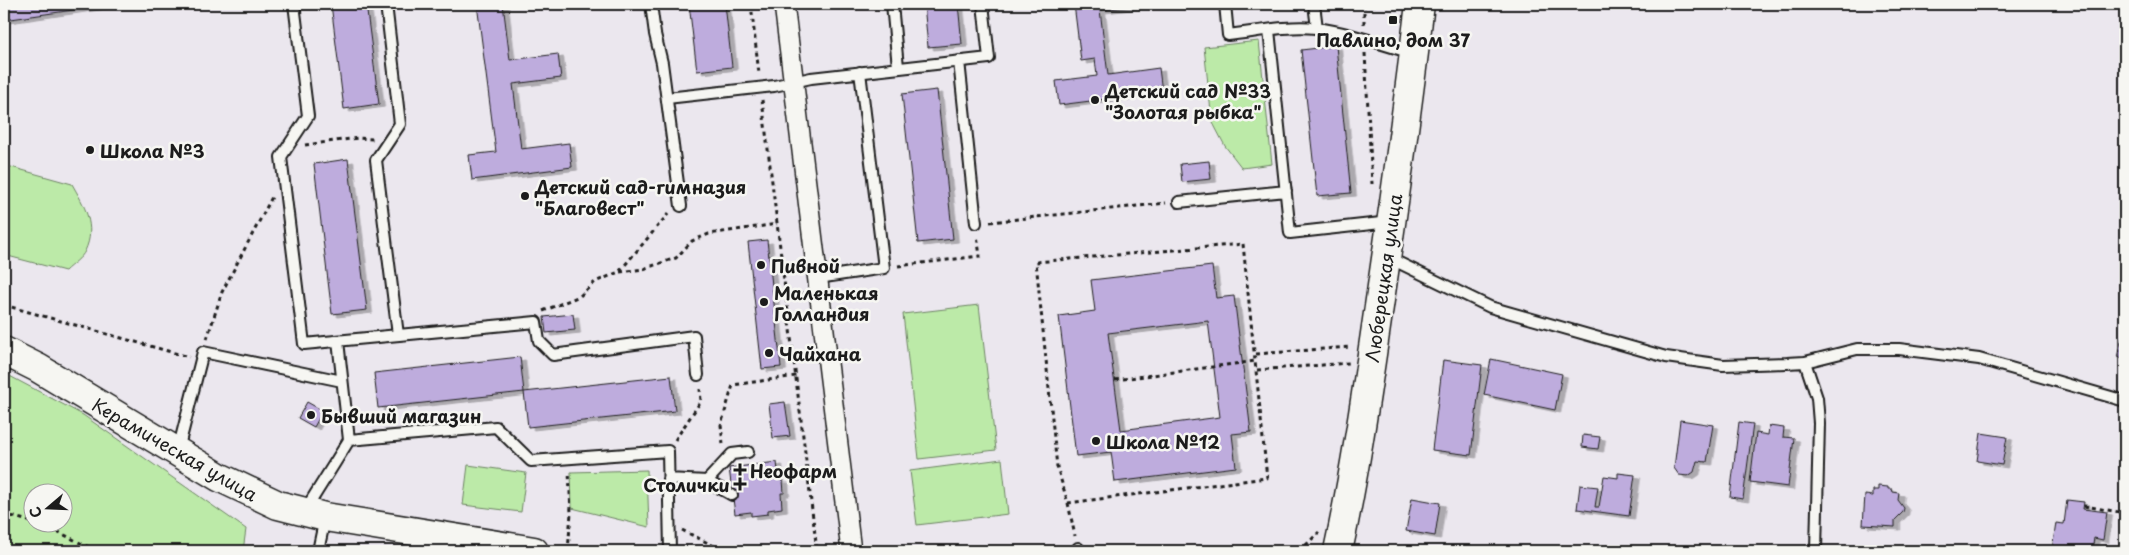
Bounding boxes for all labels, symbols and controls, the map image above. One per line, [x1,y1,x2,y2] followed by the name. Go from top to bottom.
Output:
[1387,14,1399,26] marker: Павлино, дом 37
[1316,26,1470,53] place label: Павлино, дом 37
[1104,77,1271,125] place label: Детский сад №33 "Золотая рыбка"
[1089,94,1101,106] marker: Детский сад №33 "Золотая рыбка"
[100,137,205,164] place label: Школа №3
[84,144,96,156] marker: Школа №3
[534,173,746,221] place label: Детский сад-гимназия "Благовест"
[519,190,531,202] marker: Детский сад-гимназия "Благовест"
[1358,191,1408,364] street label: Люберецкая улица
[771,252,840,279] place label: Пивной
[755,259,767,271] marker: Пивной
[774,279,879,327] place label: Маленькая Голландия
[758,296,770,308] marker: Маленькая Голландия
[779,340,862,367] place label: Чайхана
[763,347,775,359] marker: Чайхана
[87,391,263,508] street label: Керамическая улица
[321,402,481,429] place label: Бывший магазин
[305,409,317,421] marker: Бывший магазин
[1106,428,1220,455] place label: Школа №12
[1090,435,1102,447] marker: Школа №12
[750,457,837,484] place label: Неофарм
[734,464,746,476] marker: Неофарм
[643,471,730,498] place label: Столички
[734,478,746,490] marker: Столички
[22,482,72,532] north arrow
[24,504,47,521] text: С

